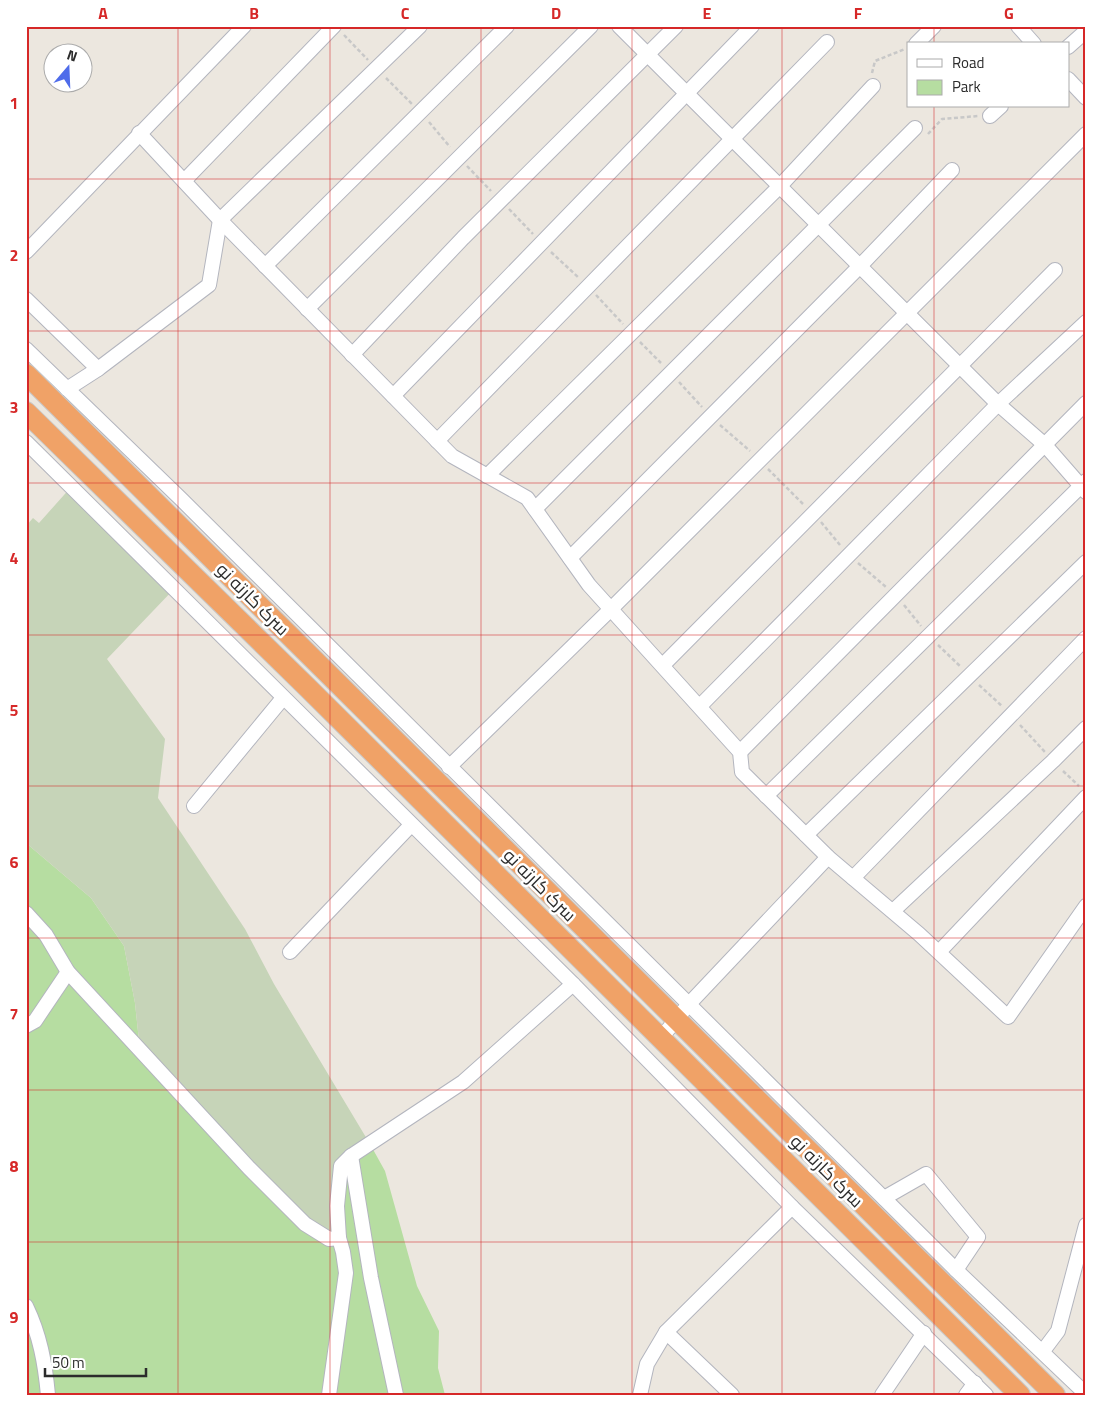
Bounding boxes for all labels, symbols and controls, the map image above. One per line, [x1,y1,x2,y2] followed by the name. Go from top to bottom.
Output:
[98,1,108,25] text: A
[249,1,259,25] text: B
[401,1,410,25] text: C
[551,1,561,25] text: D
[703,1,712,25] text: E
[854,1,863,25] text: F
[1004,1,1014,25] text: G
[42,42,92,92] north arrow
[907,42,1070,108] legend
[64,44,80,67] text: N
[952,51,984,74] text: Road
[952,75,981,98] text: Park
[10,91,18,115] text: 1
[10,243,18,267] text: 2
[10,395,18,419] text: 3
[10,546,19,570] text: 4
[210,556,296,642] street label: سرک کارته نو
[10,698,19,722] text: 5
[497,842,583,928] street label: سرک کارته نو
[10,850,19,874] text: 6
[10,1002,18,1026] text: 7
[784,1128,870,1214] street label: سرک کارته نو
[10,1154,19,1178] text: 8
[10,1305,19,1329] text: 9
[45,1346,146,1378] scale bar
[52,1351,85,1374] text: 50 m

